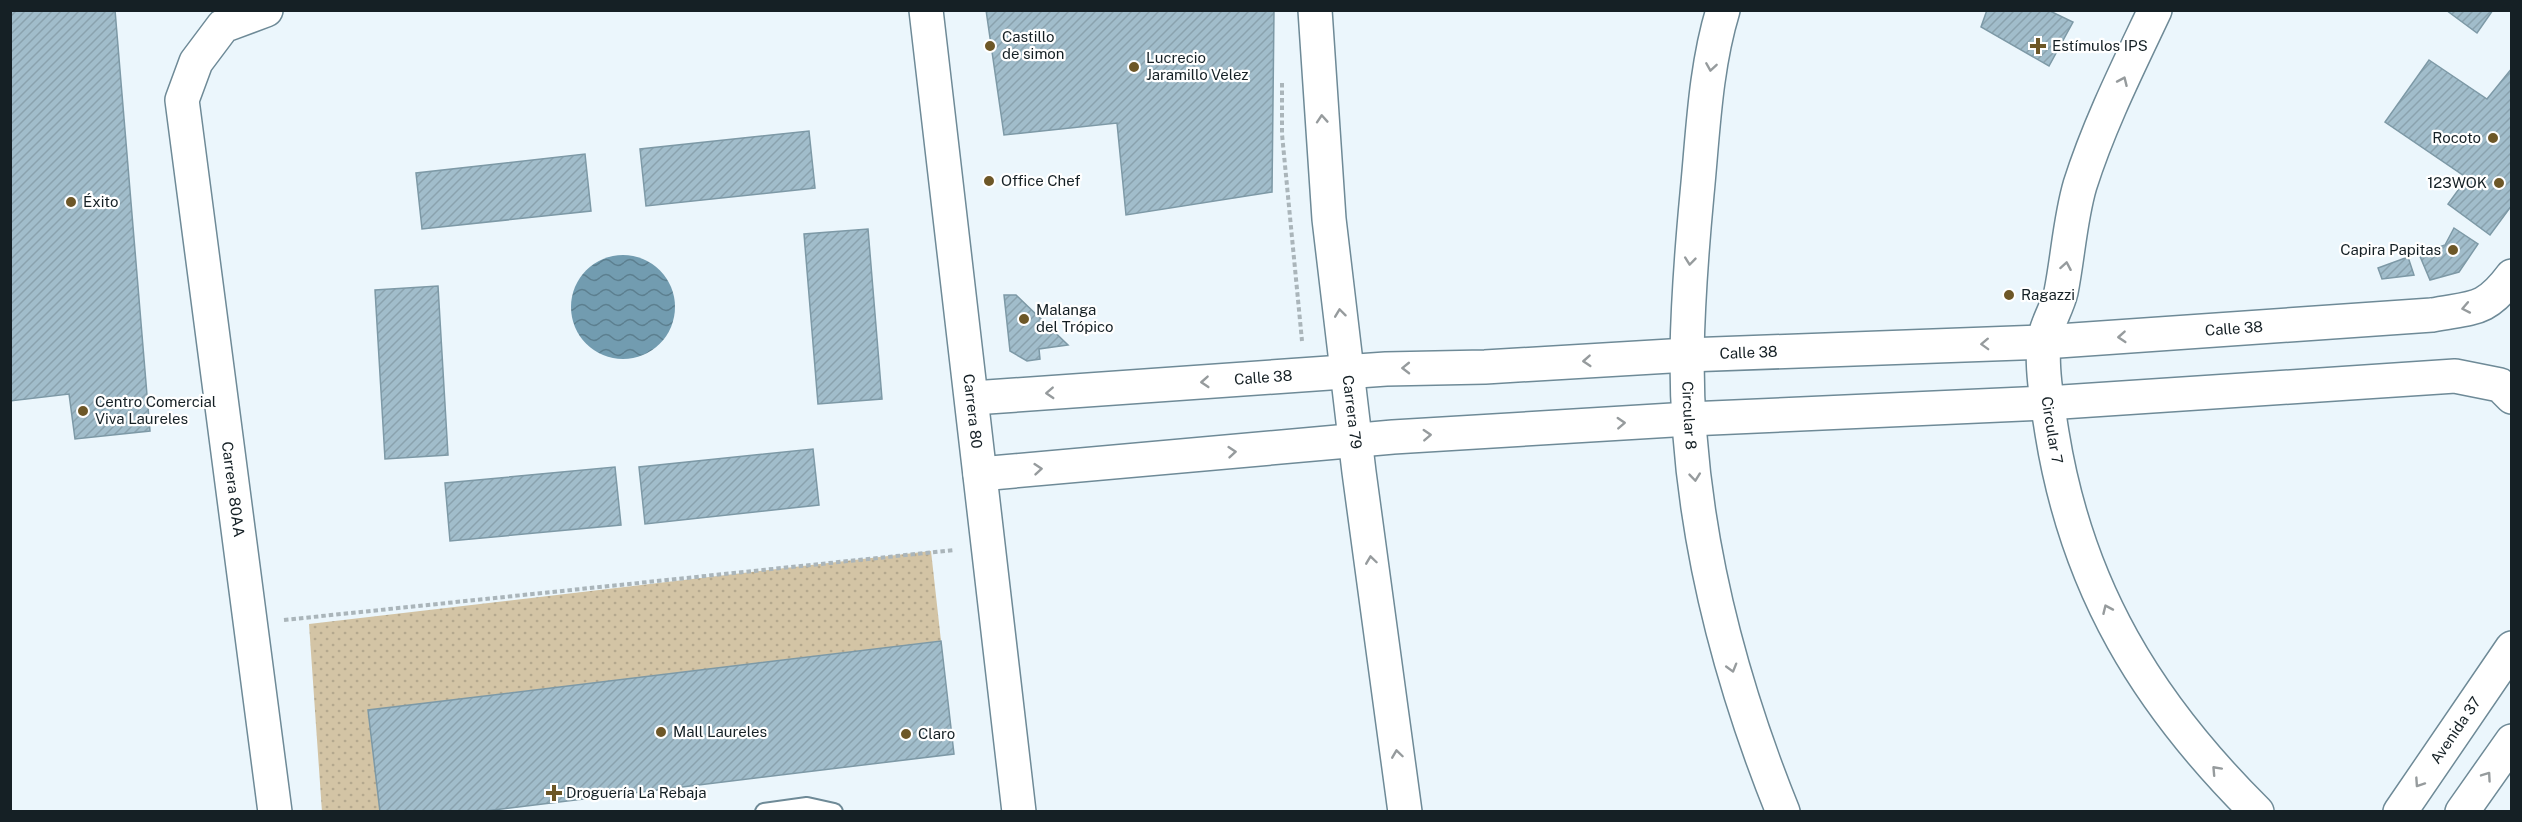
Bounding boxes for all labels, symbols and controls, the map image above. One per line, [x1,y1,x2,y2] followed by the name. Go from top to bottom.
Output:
[1002,28,1065,62] place label: Castillo de simon
[2029,37,2047,55] marker: Estímulos IPS
[2052,37,2148,54] place label: Estímulos IPS
[983,39,997,53] marker: Castillo de simon
[1146,49,1249,83] place label: Lucrecio Jaramillo Velez
[1127,60,1141,74] marker: Lucrecio Jaramillo Velez
[1705,63,1717,72] one-way arrow
[2115,76,2127,87] one-way arrow
[1316,115,1329,124] one-way arrow
[2432,129,2481,146] place label: Rocoto
[2486,131,2500,145] marker: Rocoto
[1001,172,1080,189] place label: Office Chef
[982,174,996,188] marker: Office Chef
[2427,174,2487,191] place label: 123WOK
[2492,176,2506,190] marker: 123WOK
[83,193,118,210] place label: Éxito
[64,195,78,209] marker: Éxito
[2340,241,2441,258] place label: Capira Papitas
[2446,243,2460,257] marker: Capira Papitas
[1684,257,1697,266] one-way arrow
[2059,261,2071,271] one-way arrow
[2021,286,2075,303] place label: Ragazzi
[2002,288,2016,302] marker: Ragazzi
[1036,301,1114,335] place label: Malanga del Trópico
[2462,301,2472,314] one-way arrow
[1335,309,1347,318] one-way arrow
[1017,312,1031,326] marker: Malanga del Trópico
[2204,318,2263,339] street label: Calle 38
[2118,330,2127,343] one-way arrow
[1981,338,1990,350] one-way arrow
[1719,343,1778,362] street label: Calle 38
[1582,354,1591,367] one-way arrow
[1401,362,1410,374] one-way arrow
[1234,367,1293,388] street label: Calle 38
[960,373,986,449] street label: Carrera 80
[1340,374,1365,450] street label: Carrera 79
[1201,375,1210,388] one-way arrow
[1679,381,1700,450] street label: Circular 8
[1045,387,1054,400] one-way arrow
[95,393,216,427] place label: Centro Comercial Viva Laureles
[2039,395,2066,465] street label: Circular 7
[76,404,90,418] marker: Centro Comercial Viva Laureles
[1617,416,1626,429] one-way arrow
[1422,428,1431,441] one-way arrow
[219,440,248,539] street label: Carrera 80AA
[1228,446,1237,459] one-way arrow
[1034,463,1043,476] one-way arrow
[1688,472,1701,482] one-way arrow
[1365,556,1377,565] one-way arrow
[2102,605,2114,616] one-way arrow
[1725,662,1737,673] one-way arrow
[2427,693,2484,767] street label: Avenida 37
[673,723,767,740] place label: Mall Laureles
[654,725,668,739] marker: Mall Laureles
[918,725,955,742] place label: Claro
[899,727,913,741] marker: Claro
[1391,749,1404,758] one-way arrow
[2212,766,2223,777] one-way arrow
[2480,772,2491,783] one-way arrow
[2415,776,2426,787] one-way arrow
[566,784,706,801] place label: Droguería La Rebaja
[547,786,561,800] marker: Droguería La Rebaja

